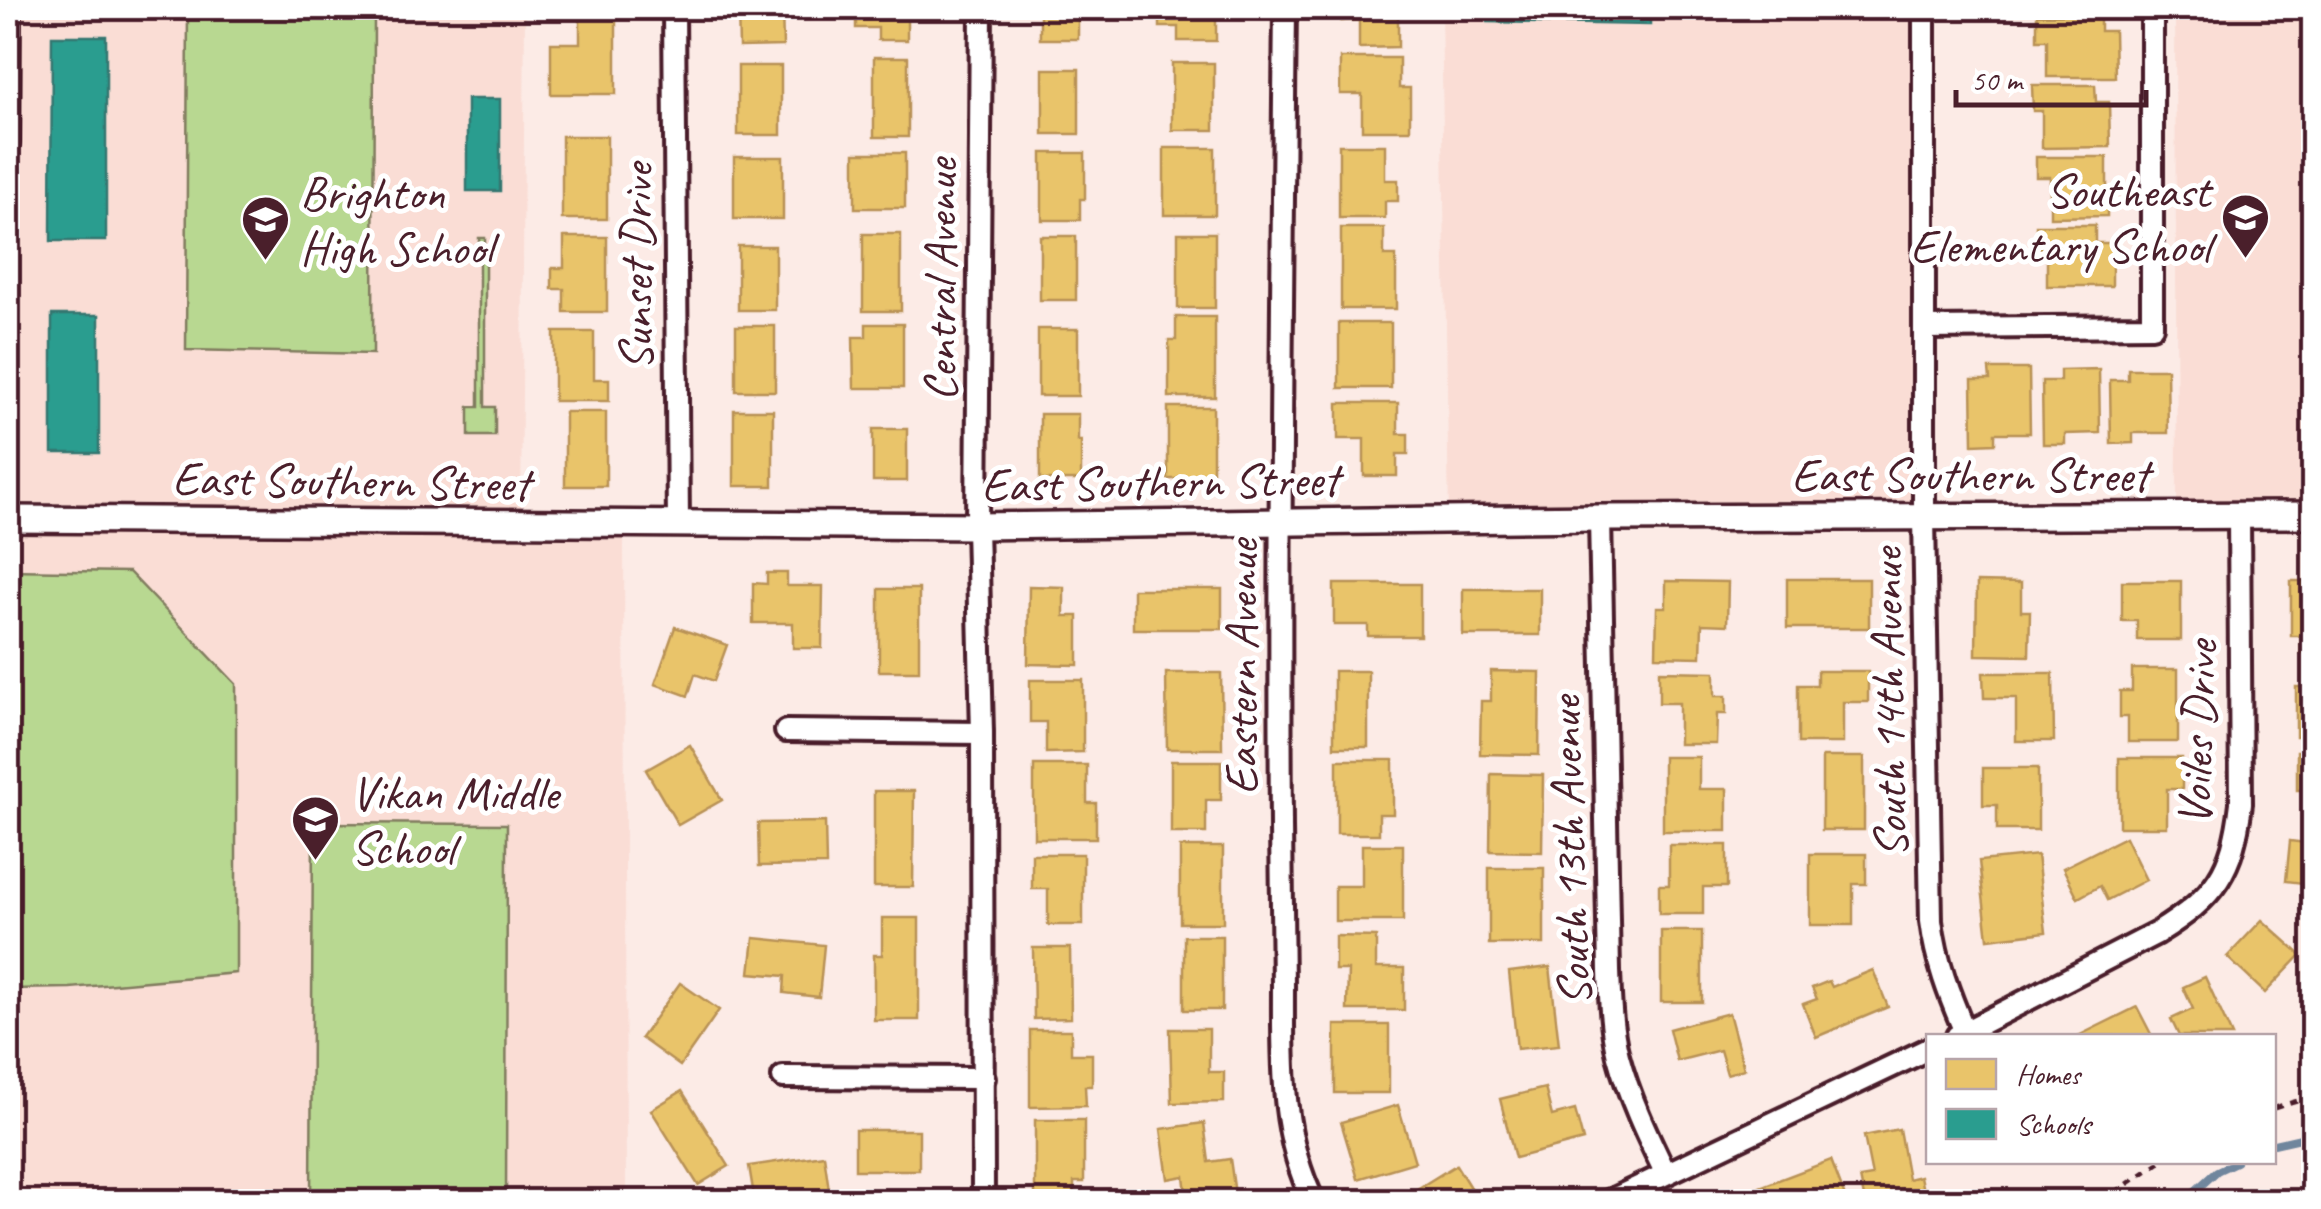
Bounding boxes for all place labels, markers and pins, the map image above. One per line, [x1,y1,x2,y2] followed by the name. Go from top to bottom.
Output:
[1910,161,2218,276] place label: Southeast Elementary School
[300,163,500,278] place label: Brighton High School
[2219,192,2271,260] school or university icon: Southeast Elementary School
[239,194,291,262] school or university icon: Brighton High School
[351,763,562,878] place label: Vikan Middle School
[290,794,342,862] school or university icon: Vikan Middle School

